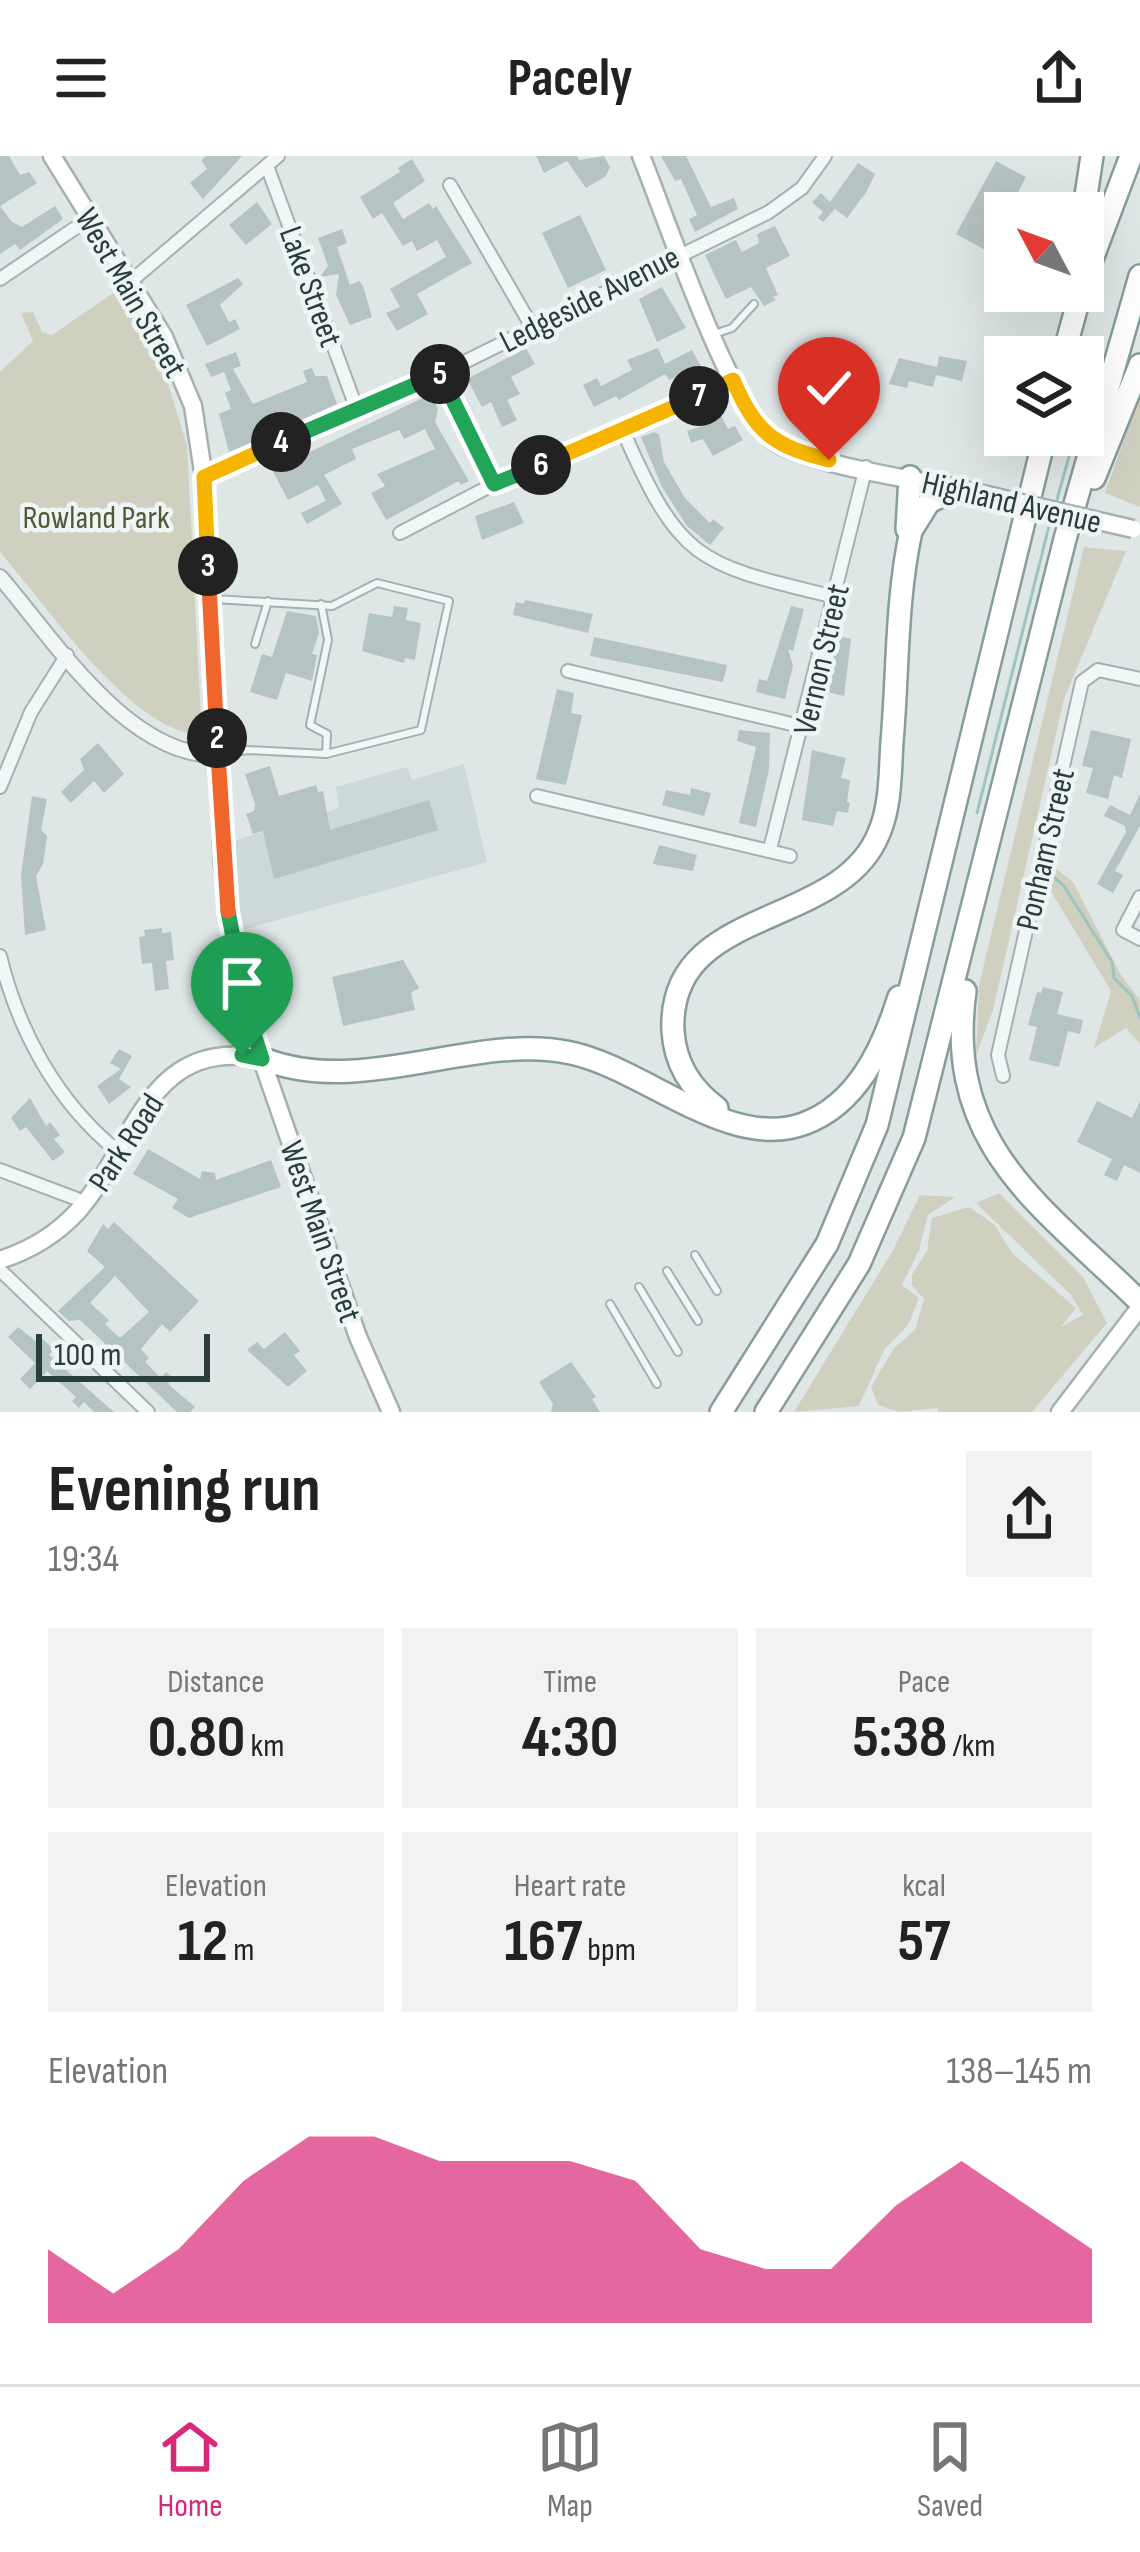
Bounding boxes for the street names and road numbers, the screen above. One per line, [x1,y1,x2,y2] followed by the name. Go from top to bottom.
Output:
[66,201,195,385] street label: West Main Street
[270,221,350,352] street label: Lake Street
[493,237,686,362] street label: Ledgeside Avenue
[918,463,1105,543] street label: Highland Avenue
[785,580,859,739] street label: Vernon Street
[1008,765,1084,934] street label: Ponham Street
[80,1087,173,1199] street label: Park Road
[270,1136,370,1327] street label: West Main Street

